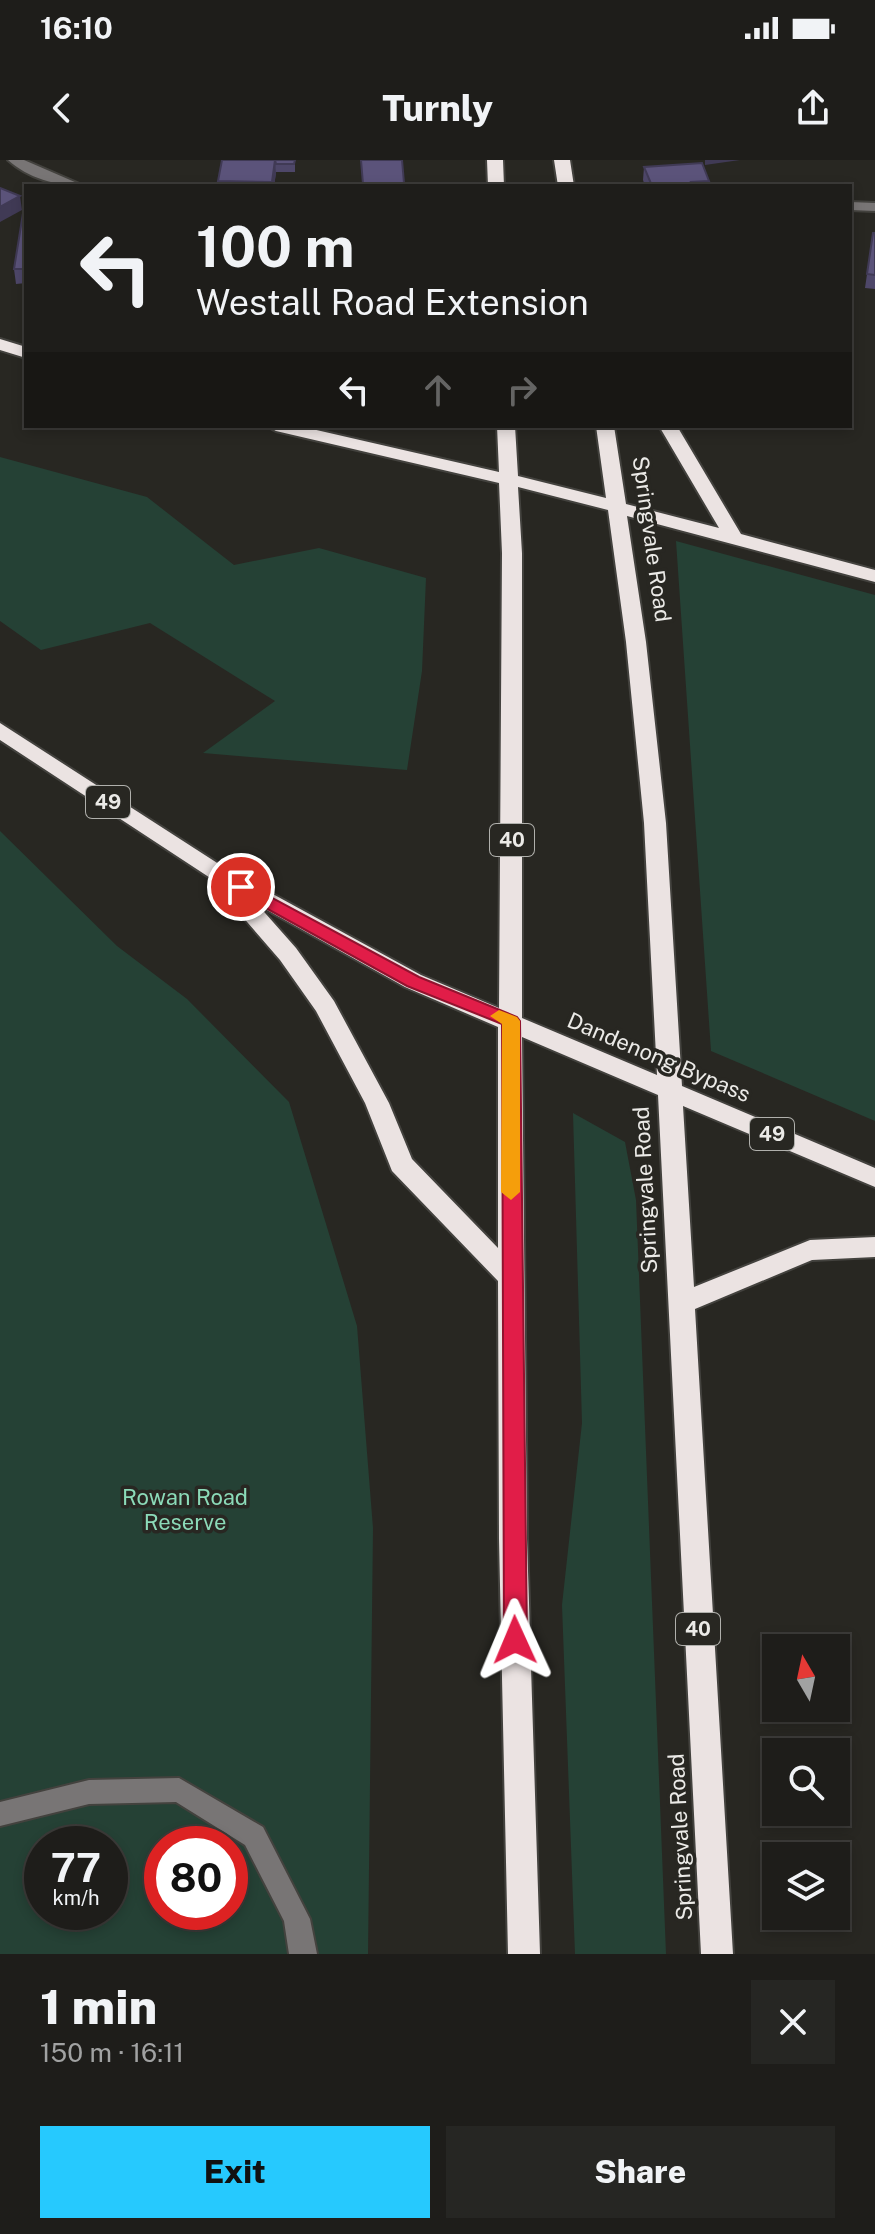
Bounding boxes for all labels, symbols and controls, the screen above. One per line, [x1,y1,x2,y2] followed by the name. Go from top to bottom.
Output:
[40,10,113,46] text: 16:10
[40,86,84,130] icon: back
[791,86,835,130] icon: share
[382,87,493,129] text: Turnly
[196,214,355,280] text: 100 m
[64,216,168,320] icon: left
[196,281,589,323] text: Westall Road Extension
[332,368,376,412] icon: left
[416,368,460,412] icon: ahead
[500,368,544,412] icon: right
[627,454,677,624] street label: Springvale Road
[86,786,130,818] road number: 49
[490,824,534,856] road number: 40
[207,853,275,921] pin
[219,865,263,909] icon: arrive
[564,1007,754,1107] street label: Dandenong Bypass
[628,1106,662,1274] street label: Springvale Road
[750,1118,794,1150] road number: 49
[122,1484,248,1535] park label: Rowan Road Reserve
[473,1598,557,1682] position arrow
[676,1613,720,1645] road number: 40
[762,1634,850,1722] north arrow
[762,1634,850,1930] map controls
[762,1738,850,1826] button: search
[663,1753,697,1921] street label: Springvale Road
[144,1826,248,1930] speed limit sign: 80
[762,1842,850,1930] button: layers
[51,1844,101,1891] text: 77
[52,1886,100,1910] text: km/h
[40,1978,157,2035] text: 1 min
[751,1980,835,2064] button: close
[40,2037,184,2068] text: 150 m · 16:11
[40,2126,430,2218] button: Exit
[446,2126,835,2218] button: Share

